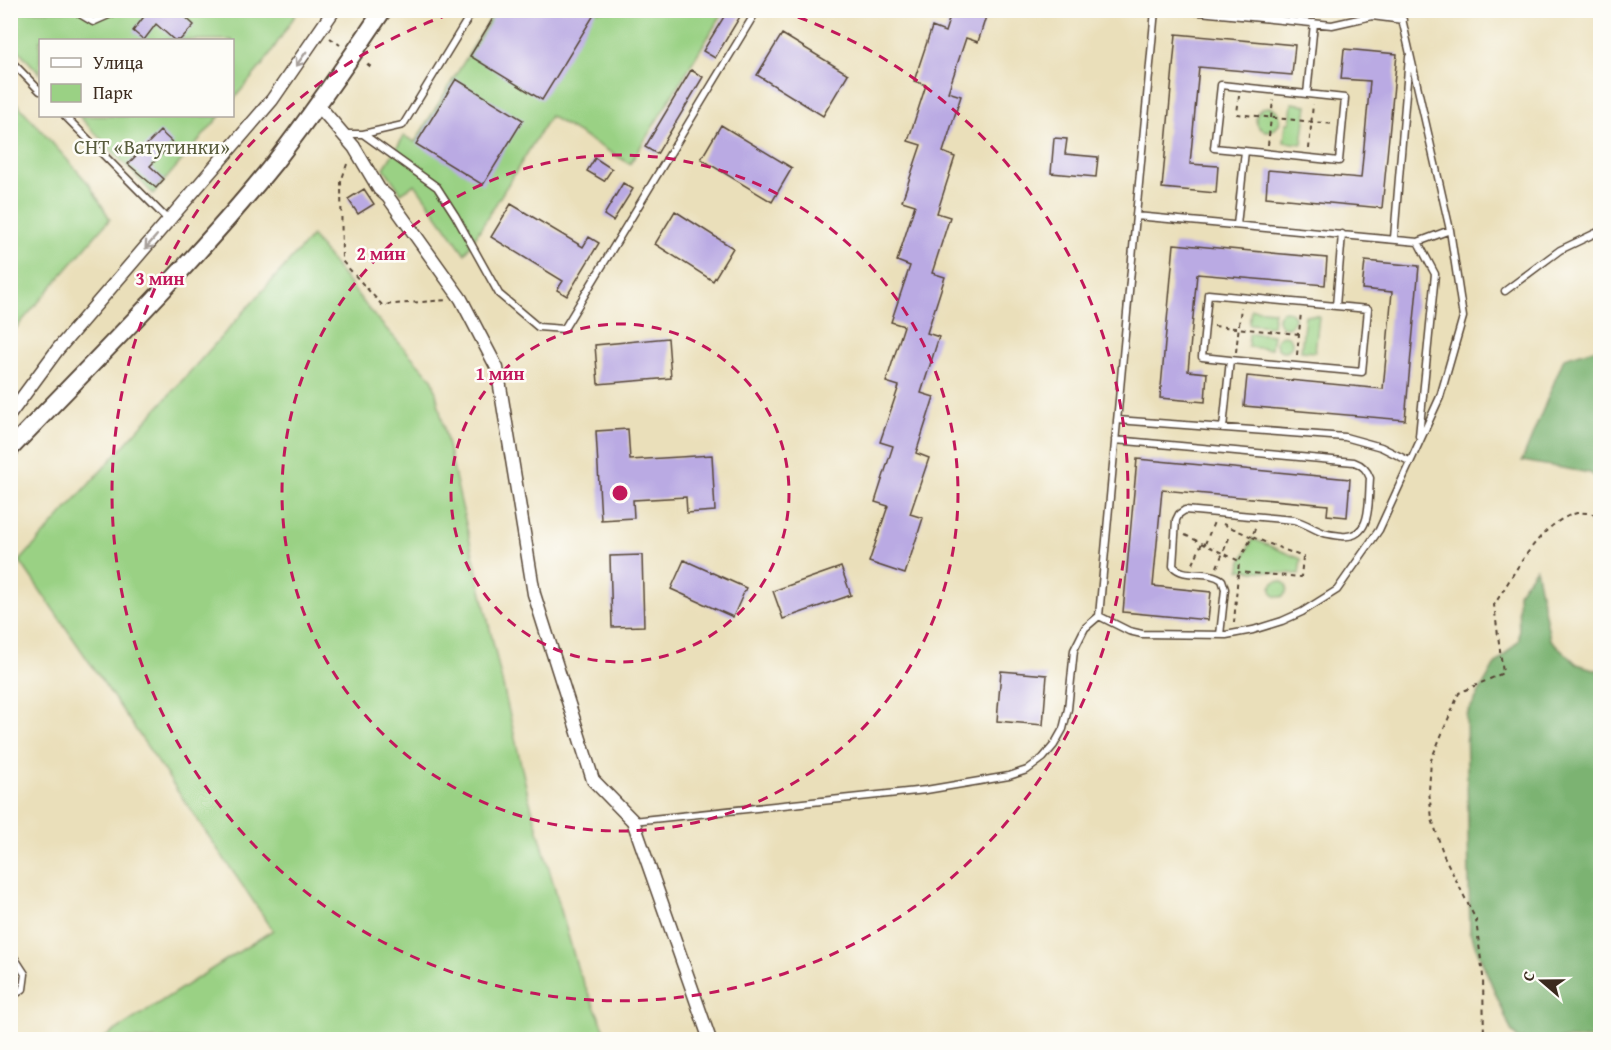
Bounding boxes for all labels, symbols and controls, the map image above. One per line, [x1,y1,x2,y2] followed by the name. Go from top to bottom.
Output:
[39,39,234,117] legend
[93,49,144,76] text: Улица
[295,50,308,66] one-way arrow
[93,79,133,106] text: Парк
[74,132,230,161] park label: СНТ «Ватутинки»
[144,234,158,249] one-way arrow
[356,240,406,267] text: 2 мин
[135,265,185,292] text: 3 мин
[475,360,525,387] text: 1 мин
[610,483,630,503] centre of rings
[1512,951,1572,1011] north arrow
[1515,968,1541,984] text: С

